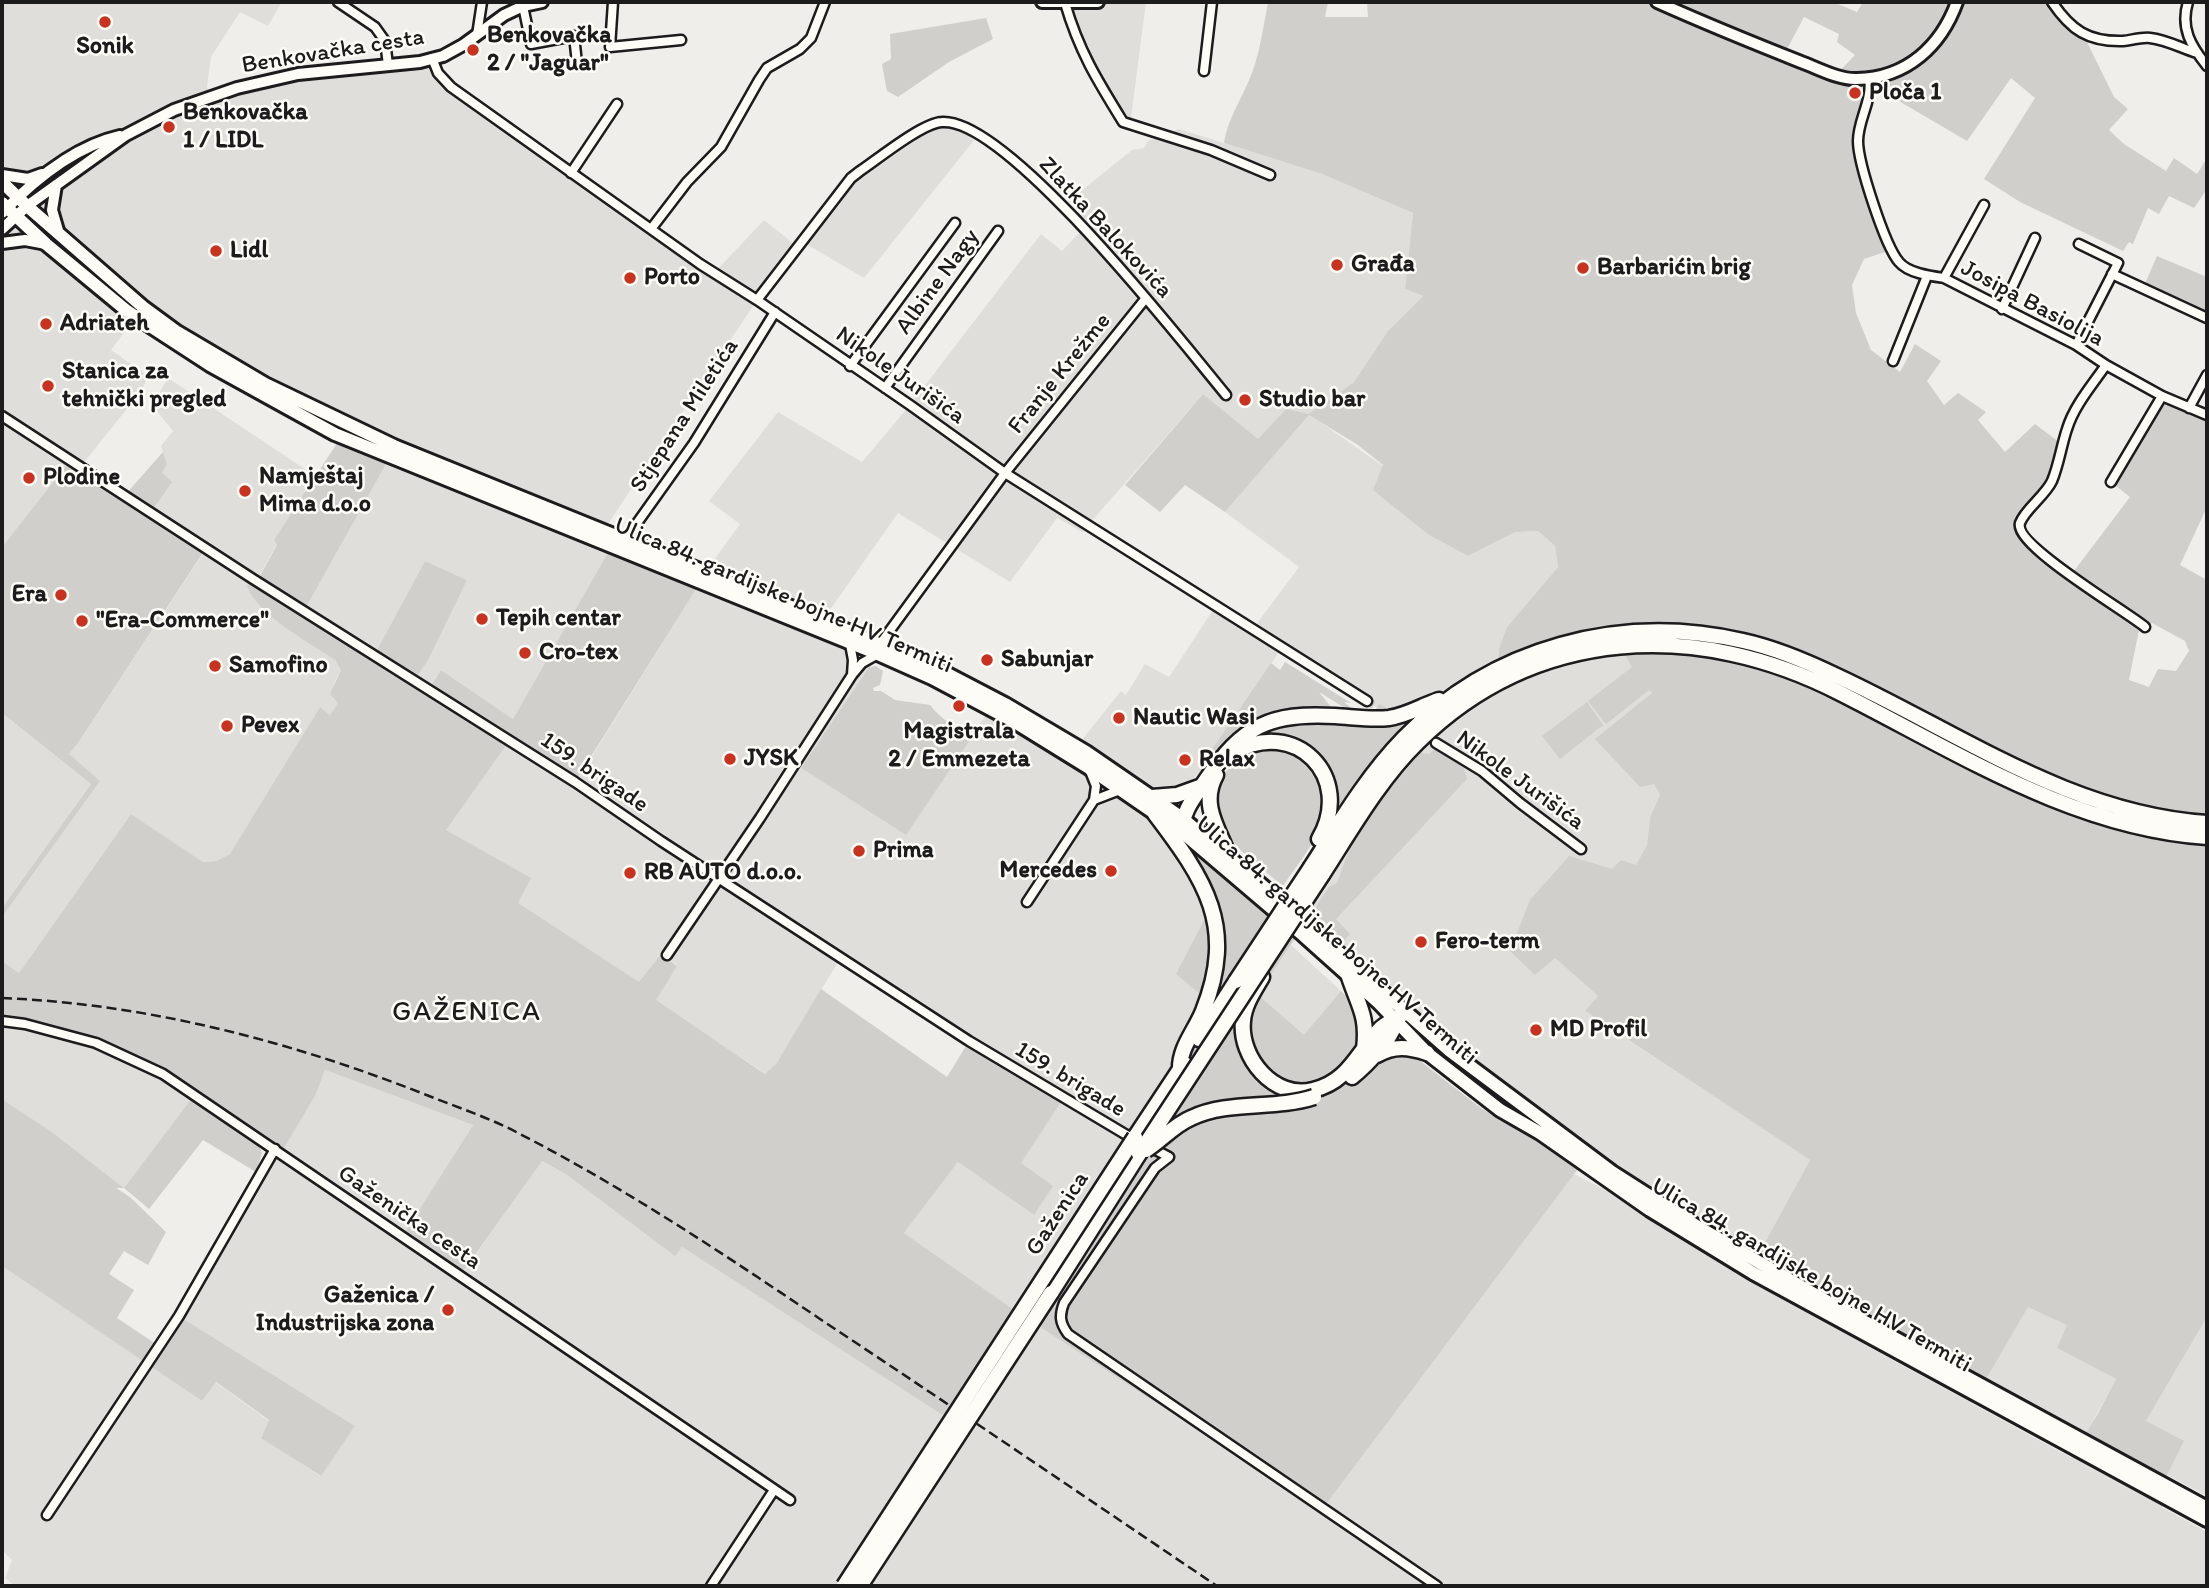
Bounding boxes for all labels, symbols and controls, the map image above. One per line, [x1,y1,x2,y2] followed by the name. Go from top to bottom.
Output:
[97,14,113,30] marker: Sonik
[487,22,612,78] place label: Benkovačka 2 / "Jaguar"
[240,23,426,81] street label: Benkovačka cesta
[76,33,134,61] place label: Sonik
[465,42,481,58] marker: Benkovačka 2 / "Jaguar"
[1869,79,1941,107] place label: Ploča 1
[1847,85,1863,101] marker: Ploča 1
[183,99,308,155] place label: Benkovačka 1 / LIDL
[161,119,177,135] marker: Benkovačka 1 / LIDL
[1032,151,1178,305] street label: Zlatka Balokovića
[890,224,986,340] street label: Albine Nagy
[230,237,268,265] place label: Lidl
[208,243,224,259] marker: Lidl
[1351,251,1415,279] place label: Građa
[1597,254,1751,282] place label: Barbarićin brig
[1956,254,2108,354] street label: Josipa Basiolija
[1329,257,1345,273] marker: Građa
[1575,260,1591,276] marker: Barbarićin brig
[644,264,700,292] place label: Porto
[622,270,638,286] marker: Porto
[1002,308,1118,440] street label: Franje Krežme
[60,310,149,338] place label: Adriateh
[38,316,54,332] marker: Adriateh
[830,321,970,431] street label: Nikole Jurišića
[624,334,746,498] street label: Stjepana Miletića
[62,358,226,414] place label: Stanica za tehnički pregled
[40,378,56,394] marker: Stanica za tehnički pregled
[1259,386,1365,414] place label: Studio bar
[1237,392,1253,408] marker: Studio bar
[259,463,371,519] place label: Namještaj Mima d.o.o
[43,464,120,492] place label: Plodine
[21,470,37,486] marker: Plodine
[237,483,253,499] marker: Namještaj Mima d.o.o
[609,511,957,681] street label: Ulica 84. gardijske bojne HV Termiti
[12,581,47,609] place label: Era
[53,587,69,603] marker: Era
[496,605,621,633] place label: Tepih centar
[96,607,269,635] place label: "Era-Commerce"
[474,611,490,627] marker: Tepih centar
[74,613,90,629] marker: "Era-Commerce"
[539,639,618,667] place label: Cro-tex
[517,645,533,661] marker: Cro-tex
[1001,646,1093,674] place label: Sabunjar
[229,652,328,680] place label: Samofino
[979,652,995,668] marker: Sabunjar
[207,658,223,674] marker: Samofino
[951,698,967,714] marker: Magistrala 2 / Emmezeta
[1133,704,1255,732] place label: Nautic Wasi
[1111,710,1127,726] marker: Nautic Wasi
[241,712,299,740] place label: Pevex
[219,718,235,734] marker: Pevex
[888,718,1030,774] place label: Magistrala 2 / Emmezeta
[1450,725,1590,837] street label: Nikole Jurišića
[534,726,654,820] street label: 159. brigade
[744,745,798,773] place label: JYSK
[1199,746,1255,774] place label: Relax
[722,751,738,767] marker: JYSK
[1177,752,1193,768] marker: Relax
[1189,810,1483,1072] street label: Ulica 84. gardijske bojne HV Termiti
[873,837,934,865] place label: Prima
[851,843,867,859] marker: Prima
[1000,857,1097,885] place label: Mercedes
[644,859,802,887] place label: RB AUTO d.o.o.
[1103,863,1119,879] marker: Mercedes
[622,865,638,881] marker: RB AUTO d.o.o.
[1435,928,1540,956] place label: Fero-term
[1413,934,1429,950] marker: Fero-term
[393,996,541,1030] district label: GAŽENICA
[1550,1016,1647,1044] place label: MD Profil
[1528,1022,1544,1038] marker: MD Profil
[1009,1036,1131,1124] street label: 159. brigade
[332,1159,486,1277] street label: Gaženička cesta
[1020,1166,1096,1262] street label: Gaženica
[1646,1172,1976,1380] street label: Ulica 84. gardijske bojne HV Termiti
[256,1282,434,1338] place label: Gaženica / Industrijska zona
[440,1302,456,1318] marker: Gaženica / Industrijska zona

